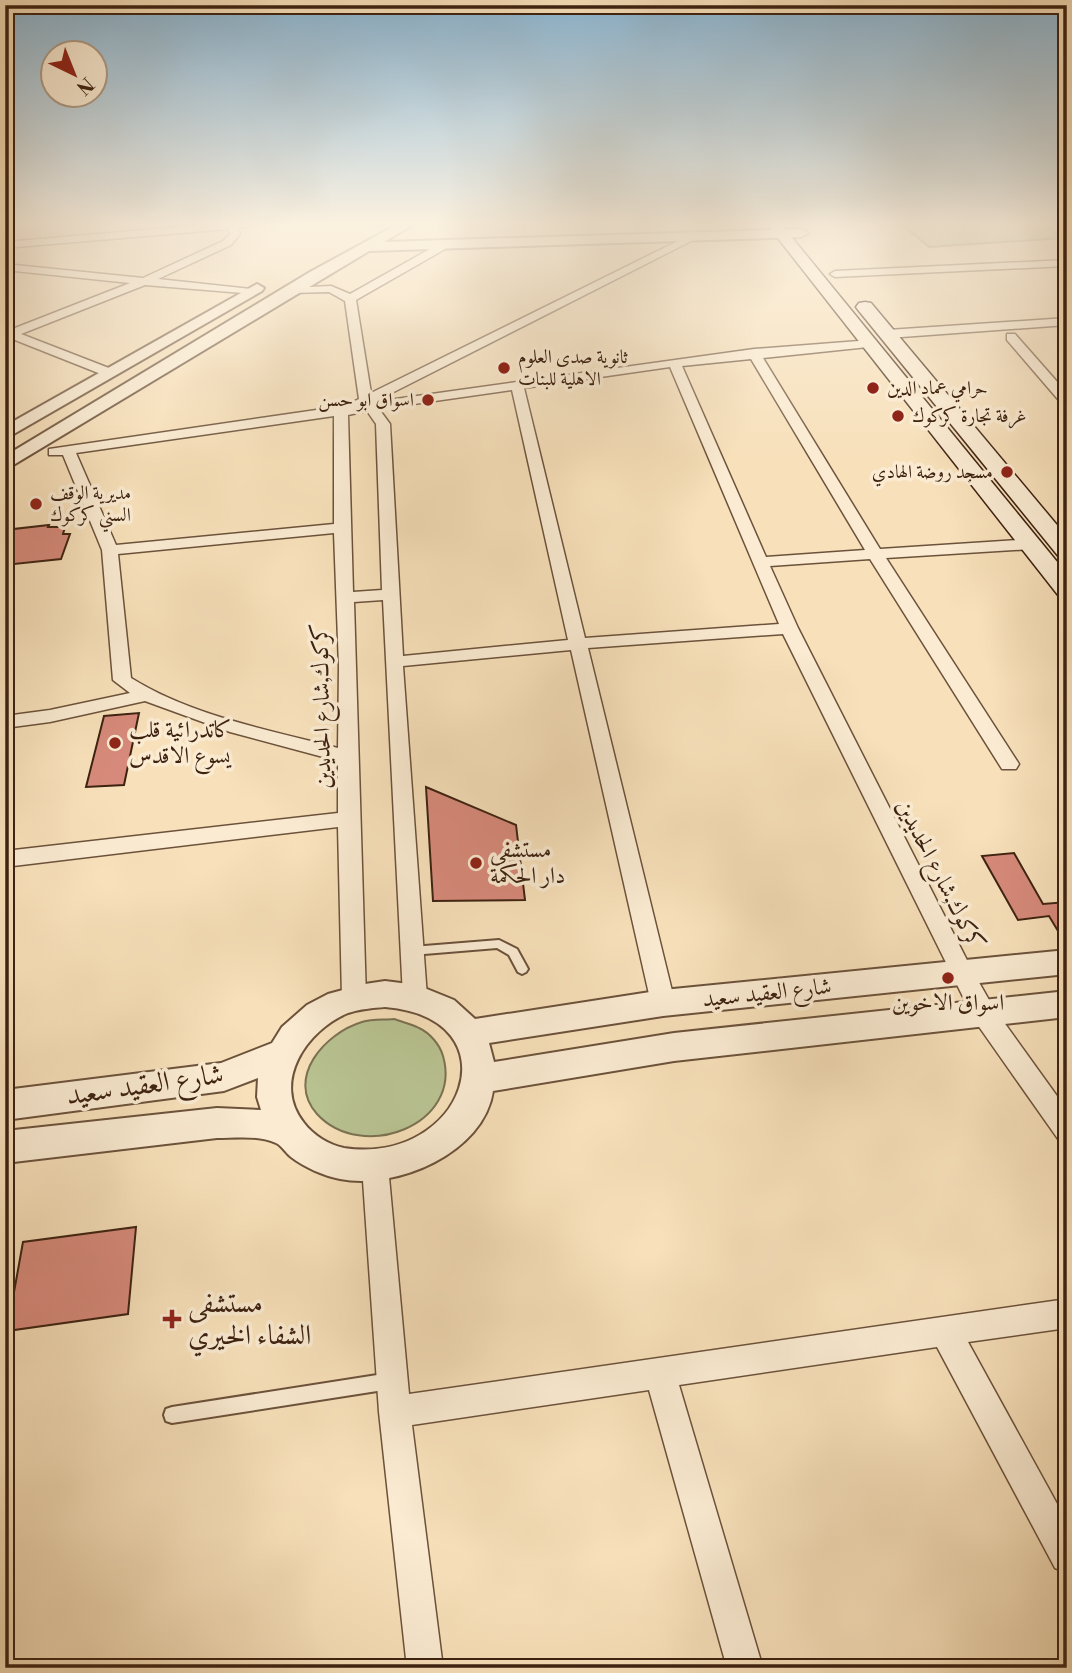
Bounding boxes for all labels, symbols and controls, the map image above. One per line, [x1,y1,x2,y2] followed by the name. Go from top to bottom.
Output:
[38,38,108,108] north arrow
[71,72,99,100] text: N
[518,345,628,391] place label: ثانوية صدى العلوم الاهلية للبنات
[496,360,512,376] marker: ثانوية صدى العلوم الاهلية للبنات
[887,376,988,403] place label: حرامي عماد الدين
[865,380,881,396] marker: حرامي عماد الدين
[318,388,414,413] place label: اسواق ابو حسن
[420,392,436,408] marker: اسواق ابو حسن
[912,404,1027,429] place label: غرفة تجارة كركوك
[890,408,906,424] marker: غرفة تجارة كركوك
[872,460,993,487] place label: مسجد روضة الهادي
[999,464,1015,480] marker: مسجد روضة الهادي
[50,481,131,533] place label: مديرية الوقف السني كركوك
[28,496,44,512] marker: مديرية الوقف السني كركوك
[307,623,342,789] street label: كركوك,شارع الحديدين
[129,716,233,775] place label: كاتدرائية قلب يسوع الاقدس
[107,735,123,751] marker: كاتدرائية قلب يسوع الاقدس
[885,795,990,957] street label: كركوك,شارع الحديدين
[490,836,565,890] place label: مستشفى دار الحكمة
[468,855,484,871] marker: مستشفى دار الحكمة
[940,970,956,986] marker: اسواق الاخوين
[701,972,834,1019] street label: شارع العقيد سعيد
[892,989,1004,1017] place label: اسواق الاخوين
[64,1057,226,1118] street label: شارع العقيد سعيد
[188,1286,311,1357] place label: مستشفى الشفاء الخيري
[162,1309,182,1329] marker: مستشفى الشفاء الخيري

